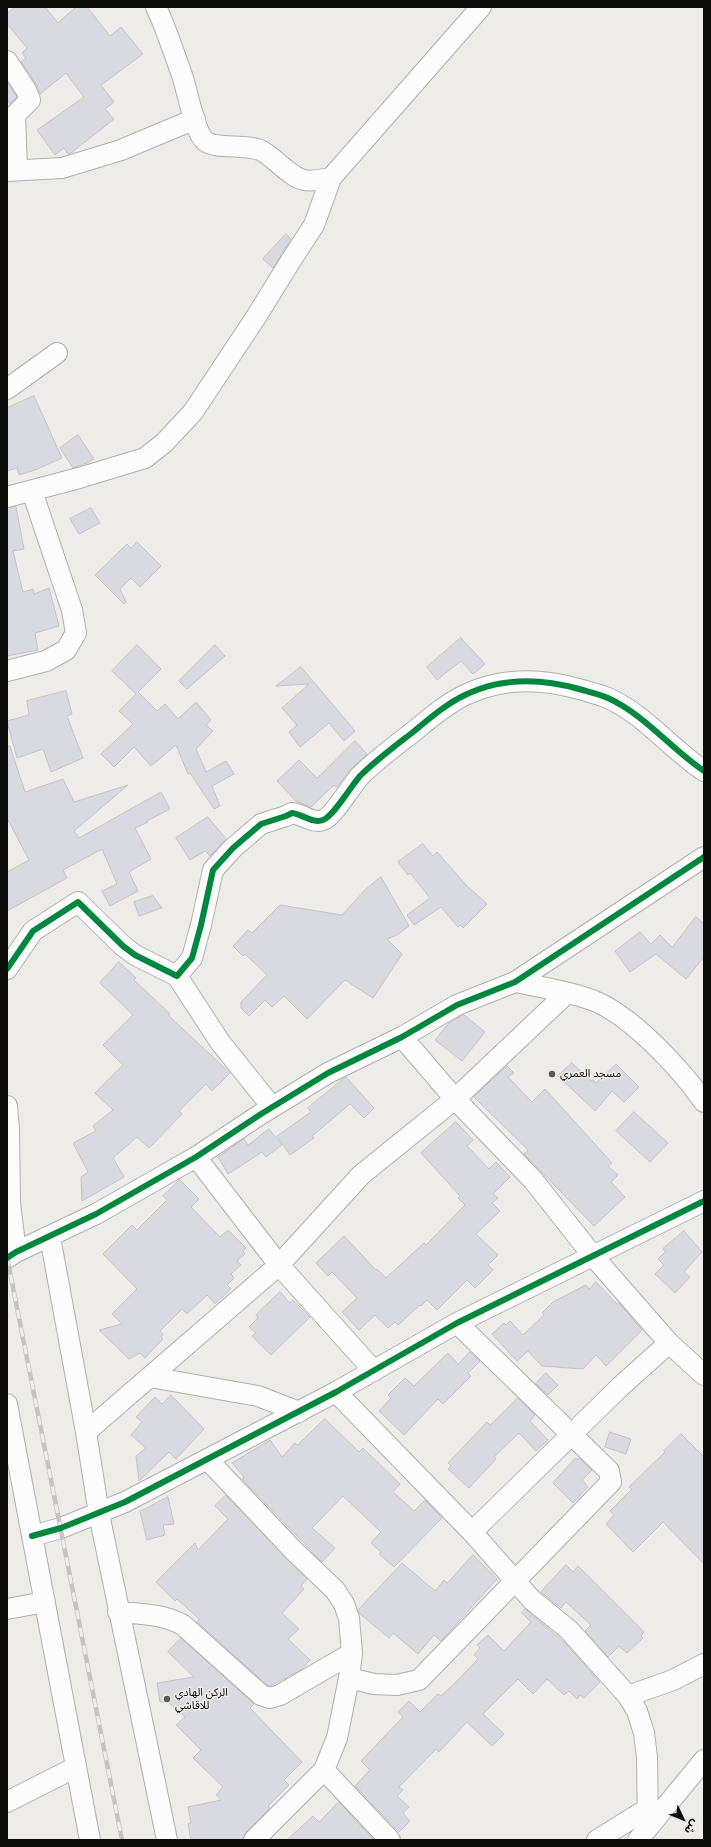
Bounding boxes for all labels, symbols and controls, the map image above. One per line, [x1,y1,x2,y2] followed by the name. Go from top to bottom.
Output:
[560,1067,621,1081] place label: مسجد العمري
[547,1069,557,1079] marker: مسجد العمري
[175,1686,228,1712] place label: الركن الهادي للاقاشي
[162,1694,172,1704] marker: الركن الهادي للاقاشي
[663,1799,703,1839] north arrow
[681,1816,703,1838] text: ش

